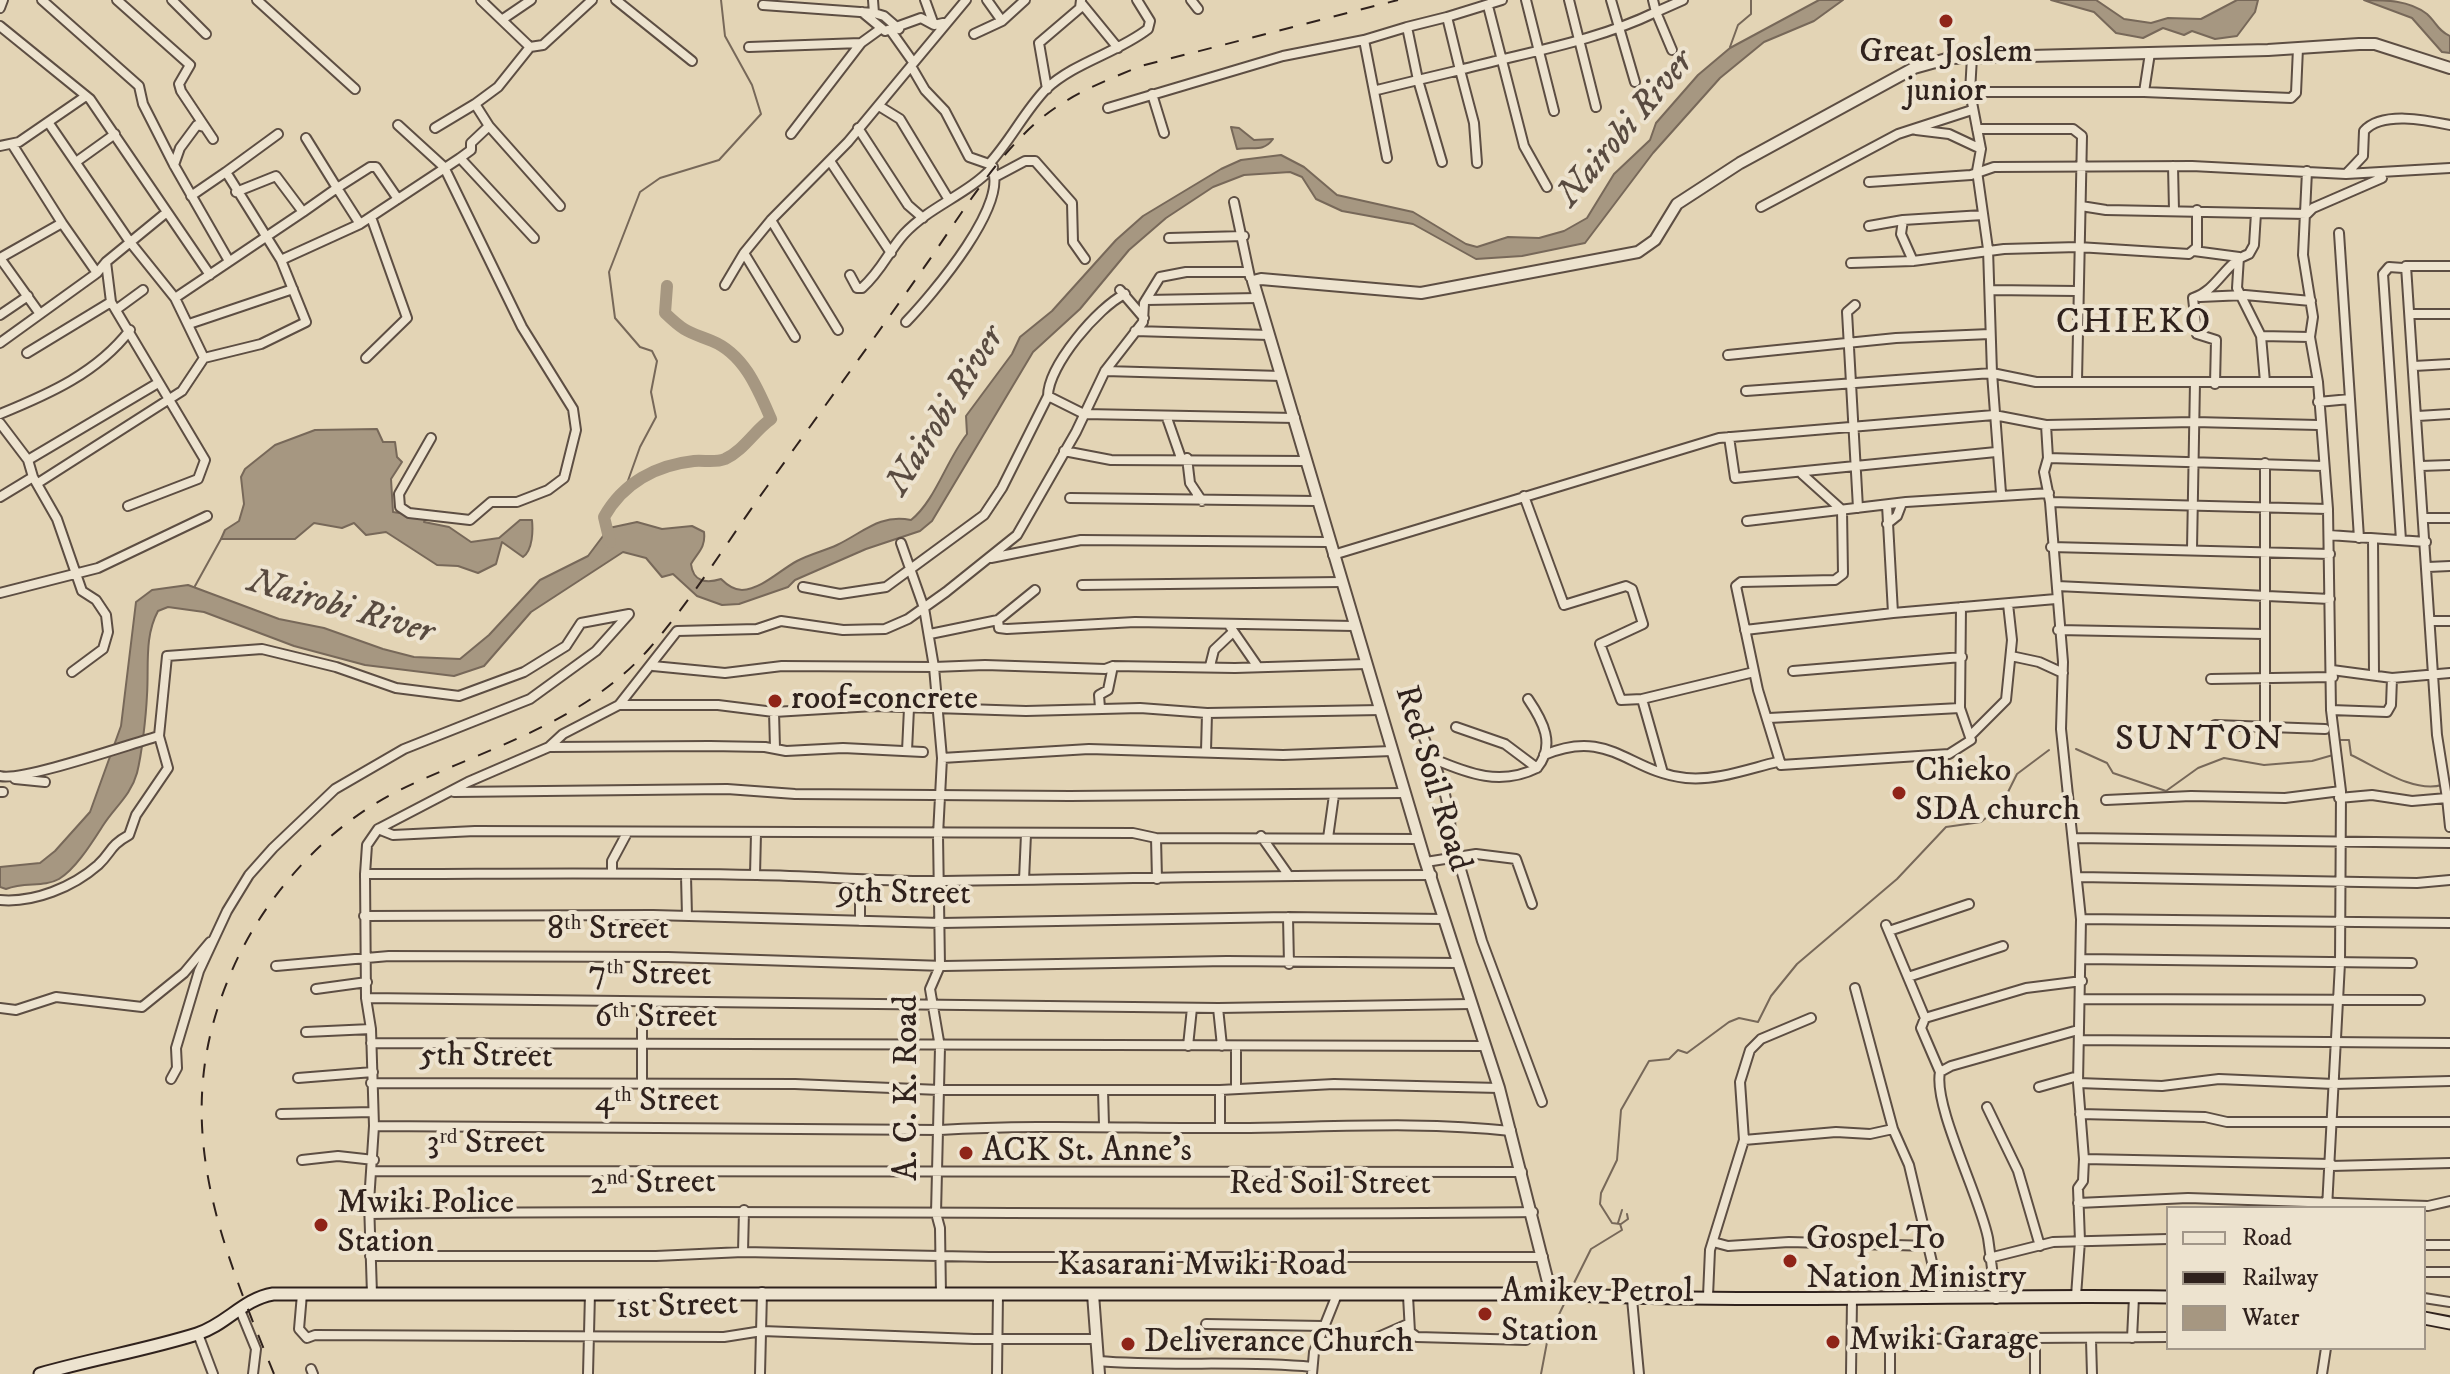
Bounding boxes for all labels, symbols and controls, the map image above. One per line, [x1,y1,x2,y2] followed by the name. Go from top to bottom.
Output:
[1937,12,1955,30] marker: Great Joslem junior
[1859,34,2033,114] place label: Great Joslem junior
[1549,43,1705,217] water label: Nairobi River
[2056,303,2212,347] district label: CHIEKO
[878,320,1016,504] water label: Nairobi River
[242,562,438,656] water label: Nairobi River
[791,681,978,721] place label: roof=concrete
[1383,681,1479,877] street label: Red Soil Road
[766,692,784,710] marker: roof=concrete
[2115,720,2285,764] district label: SUNTON
[1915,753,2080,832] place label: Chieko SDA church
[1890,784,1908,802] marker: Chieko SDA church
[837,873,971,917] street label: 9th Street
[547,911,669,951] street label: 8ᵗʰ Street
[588,955,712,997] street label: 7ᵗʰ Street
[889,995,929,1181] street label: A. C. K. Road
[595,999,717,1039] street label: 6ᵗʰ Street
[419,1036,553,1080] street label: 5th Street
[595,1083,719,1123] street label: 4ᵗʰ Street
[427,1125,545,1165] street label: 3ʳᵈ Street
[982,1133,1192,1173] place label: ACK St. Anne's
[957,1144,975,1162] marker: ACK St. Anne's
[590,1164,716,1206] street label: 2ⁿᵈ Street
[1229,1166,1431,1206] street label: Red Soil Street
[337,1185,514,1264] place label: Mwiki Police Station
[2166,1206,2426,1350] legend
[312,1216,330,1234] marker: Mwiki Police Station
[1806,1221,2026,1300] place label: Gospel To Nation Ministry
[2242,1223,2292,1253] text: Road
[1057,1247,1347,1287] street label: Kasarani Mwiki Road
[1781,1252,1799,1270] marker: Gospel To Nation Ministry
[2242,1263,2318,1293] text: Railway
[1501,1274,1693,1354] place label: Amikev Petrol Station
[615,1285,739,1331] street label: 1st Street
[2242,1303,2299,1333] text: Water
[1476,1305,1494,1323] marker: Amikev Petrol Station
[1849,1322,2039,1362] place label: Mwiki Garage
[1144,1324,1414,1364] place label: Deliverance Church
[1824,1333,1842,1351] marker: Mwiki Garage
[1119,1335,1137,1353] marker: Deliverance Church

